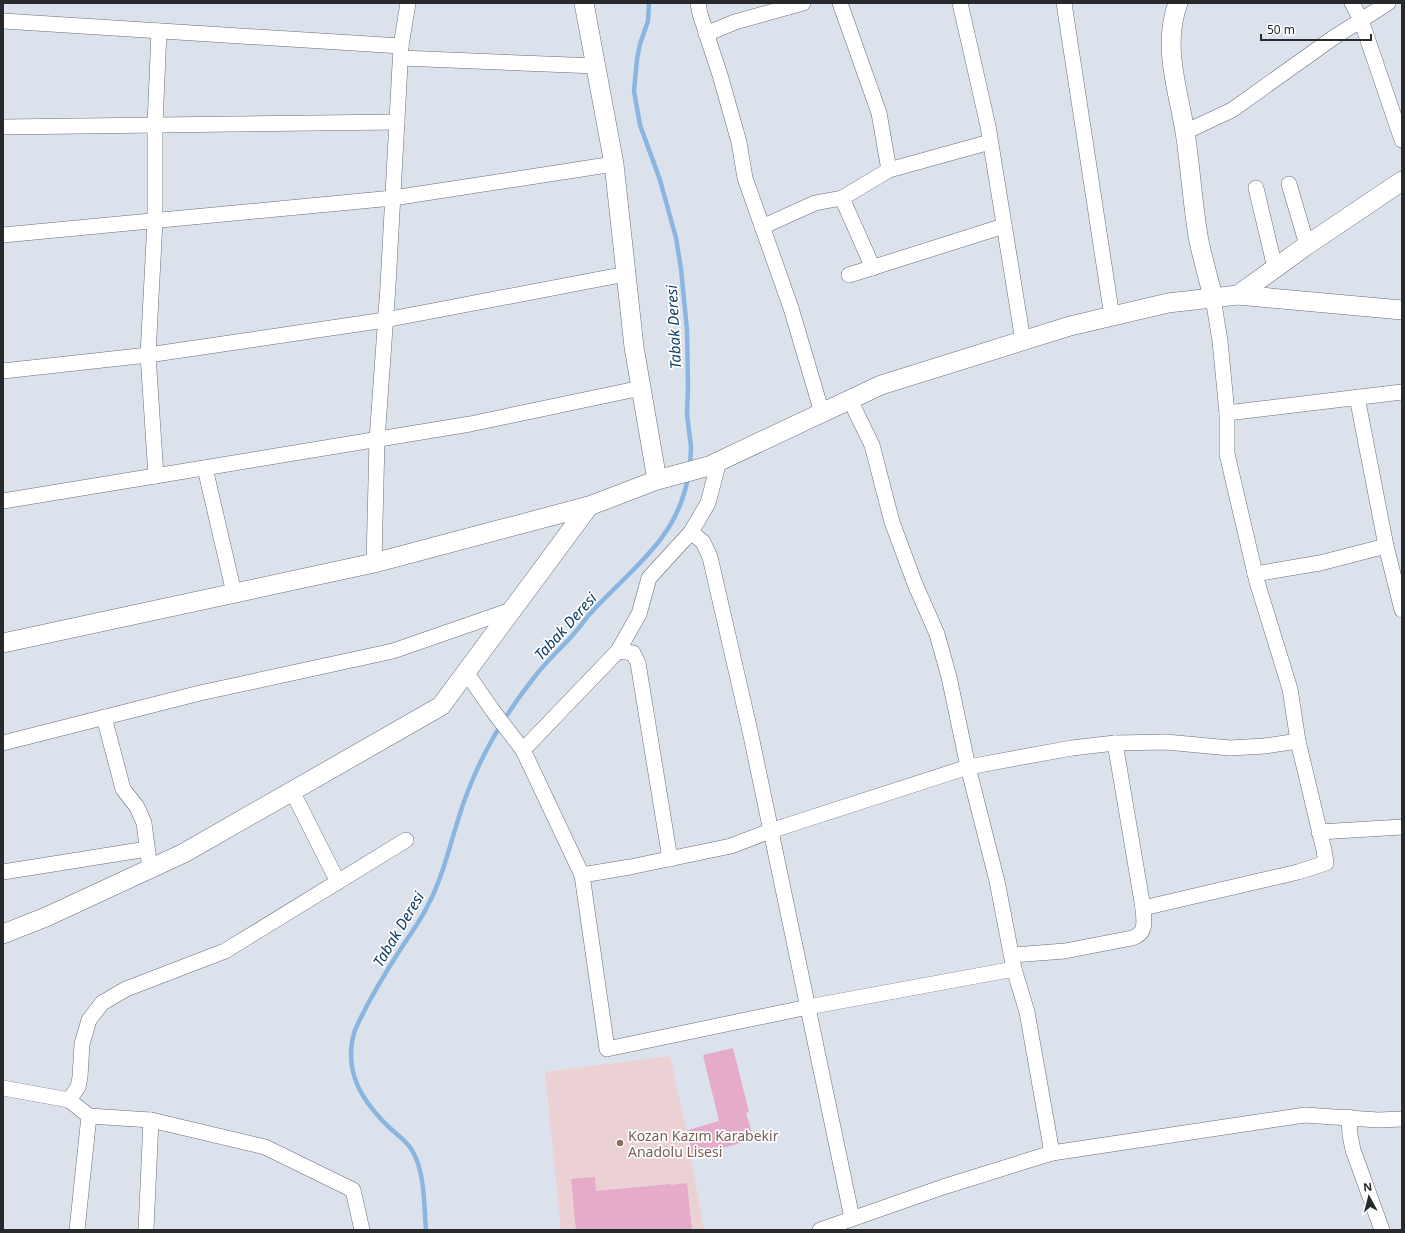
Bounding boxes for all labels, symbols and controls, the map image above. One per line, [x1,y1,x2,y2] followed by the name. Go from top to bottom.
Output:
[1261,16,1371,42] scale bar
[1267,21,1295,38] text: 50 m
[661,283,685,370] water label: Tabak Deresi
[529,587,601,664] water label: Tabak Deresi
[368,887,429,970] water label: Tabak Deresi
[628,1126,779,1161] place label: Kozan Kazım Karabekir Anadolu Lisesi
[615,1138,625,1148] marker: Kozan Kazım Karabekir Anadolu Lisesi
[1349,1177,1389,1217] north arrow
[1362,1179,1373,1195] text: N

